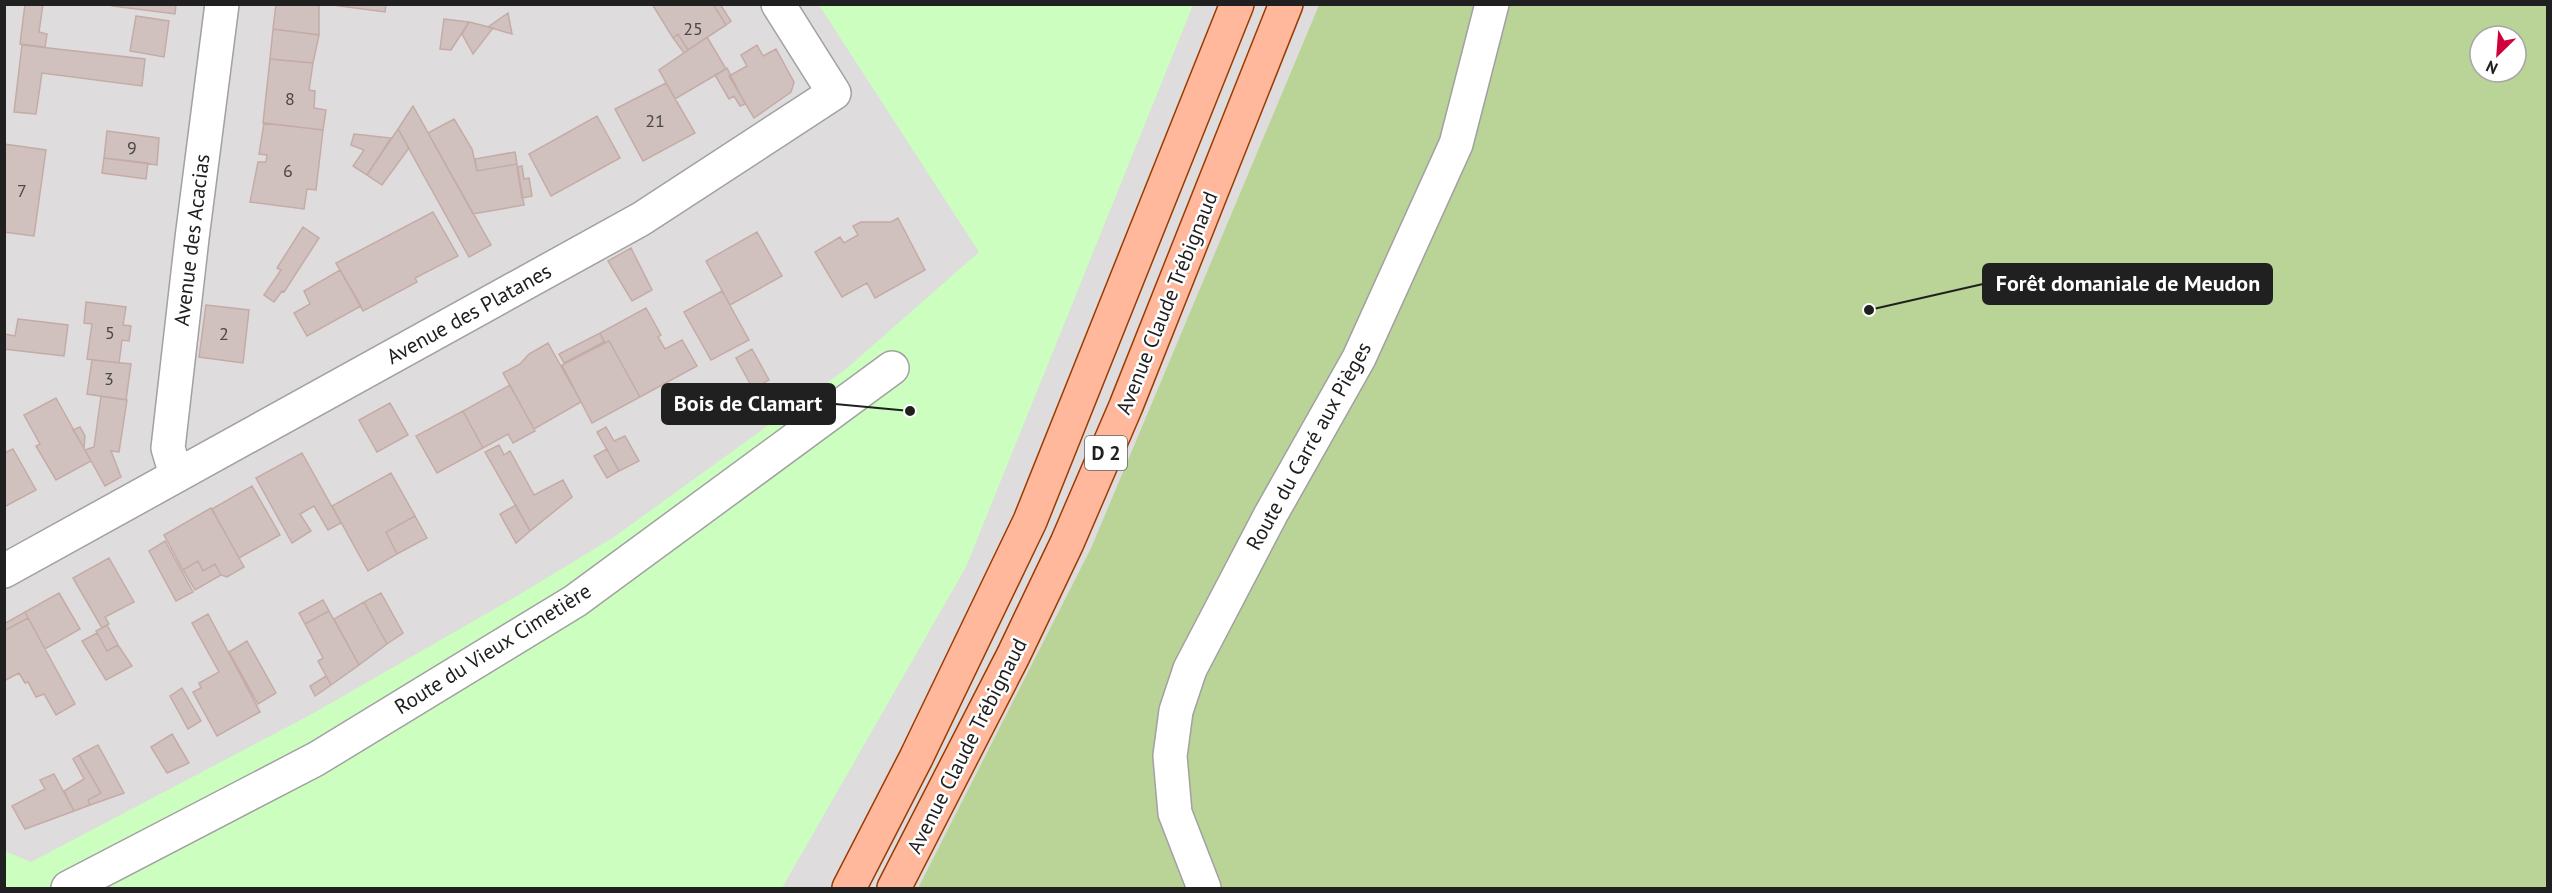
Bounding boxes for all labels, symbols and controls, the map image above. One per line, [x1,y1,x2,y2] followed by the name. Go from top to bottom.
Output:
[683,17,703,40] house number: 25
[2468,24,2528,84] north arrow
[2483,56,2501,79] text: N
[285,87,295,110] house number: 8
[645,109,665,132] house number: 21
[127,136,137,159] house number: 9
[168,152,215,328] street label: Avenue des Acacias
[283,159,293,182] house number: 6
[17,179,27,202] house number: 7
[1109,187,1224,418] street label: Avenue Claude Trébignaud
[382,257,556,370] street label: Avenue des Platanes
[1983,264,2272,304] callout: Forêt domaniale de Meudon
[1996,269,2260,297] text: Forêt domaniale de Meudon
[105,321,115,344] house number: 5
[219,322,229,345] house number: 2
[1240,337,1377,555] street label: Route du Carré aux Pièges
[104,367,114,390] house number: 3
[662,384,835,424] callout: Bois de Clamart
[674,389,822,417] text: Bois de Clamart
[1085,436,1127,470] road number: D 2
[389,577,596,720] street label: Route du Vieux Cimetière
[901,634,1033,858] street label: Avenue Claude Trébignaud

